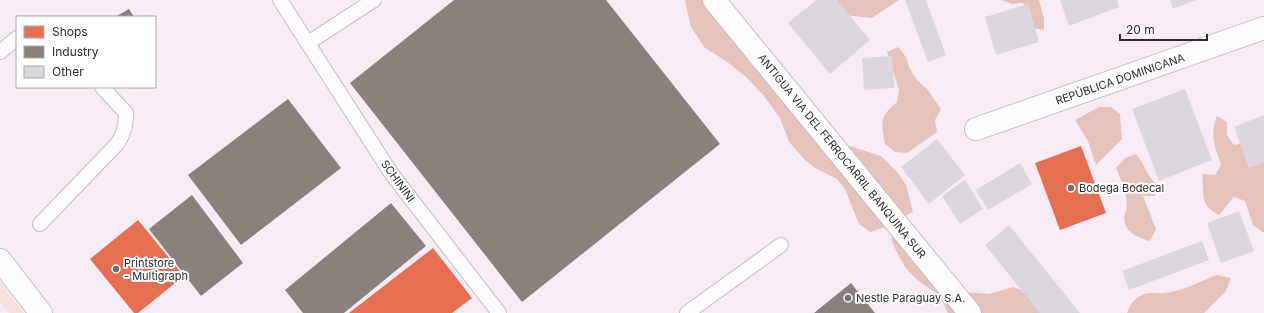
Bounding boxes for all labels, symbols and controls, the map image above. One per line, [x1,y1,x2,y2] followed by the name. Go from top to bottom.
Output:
[16,16,156,88] legend
[1120,16,1207,42] scale bar
[1126,22,1155,37] text: 20 m
[52,24,88,39] text: Shops
[52,44,99,59] text: Industry
[1054,50,1187,108] street label: REPÚBLICA DOMINICANA
[755,51,929,261] street label: ANTIGUA VIA DEL FERROCARRIL BANQUINA SUR
[52,64,84,79] text: Other
[378,157,418,205] street label: SCHININI
[1079,181,1164,195] place label: Bodega Bodecal
[1066,183,1076,193] marker: Bodega Bodecal
[124,256,188,283] place label: Printstore - Multigraph
[111,264,121,274] marker: Printstore - Multigraph
[856,291,965,305] place label: Nestle Paraguay S.A.
[843,293,853,303] marker: Nestle Paraguay S.A.

